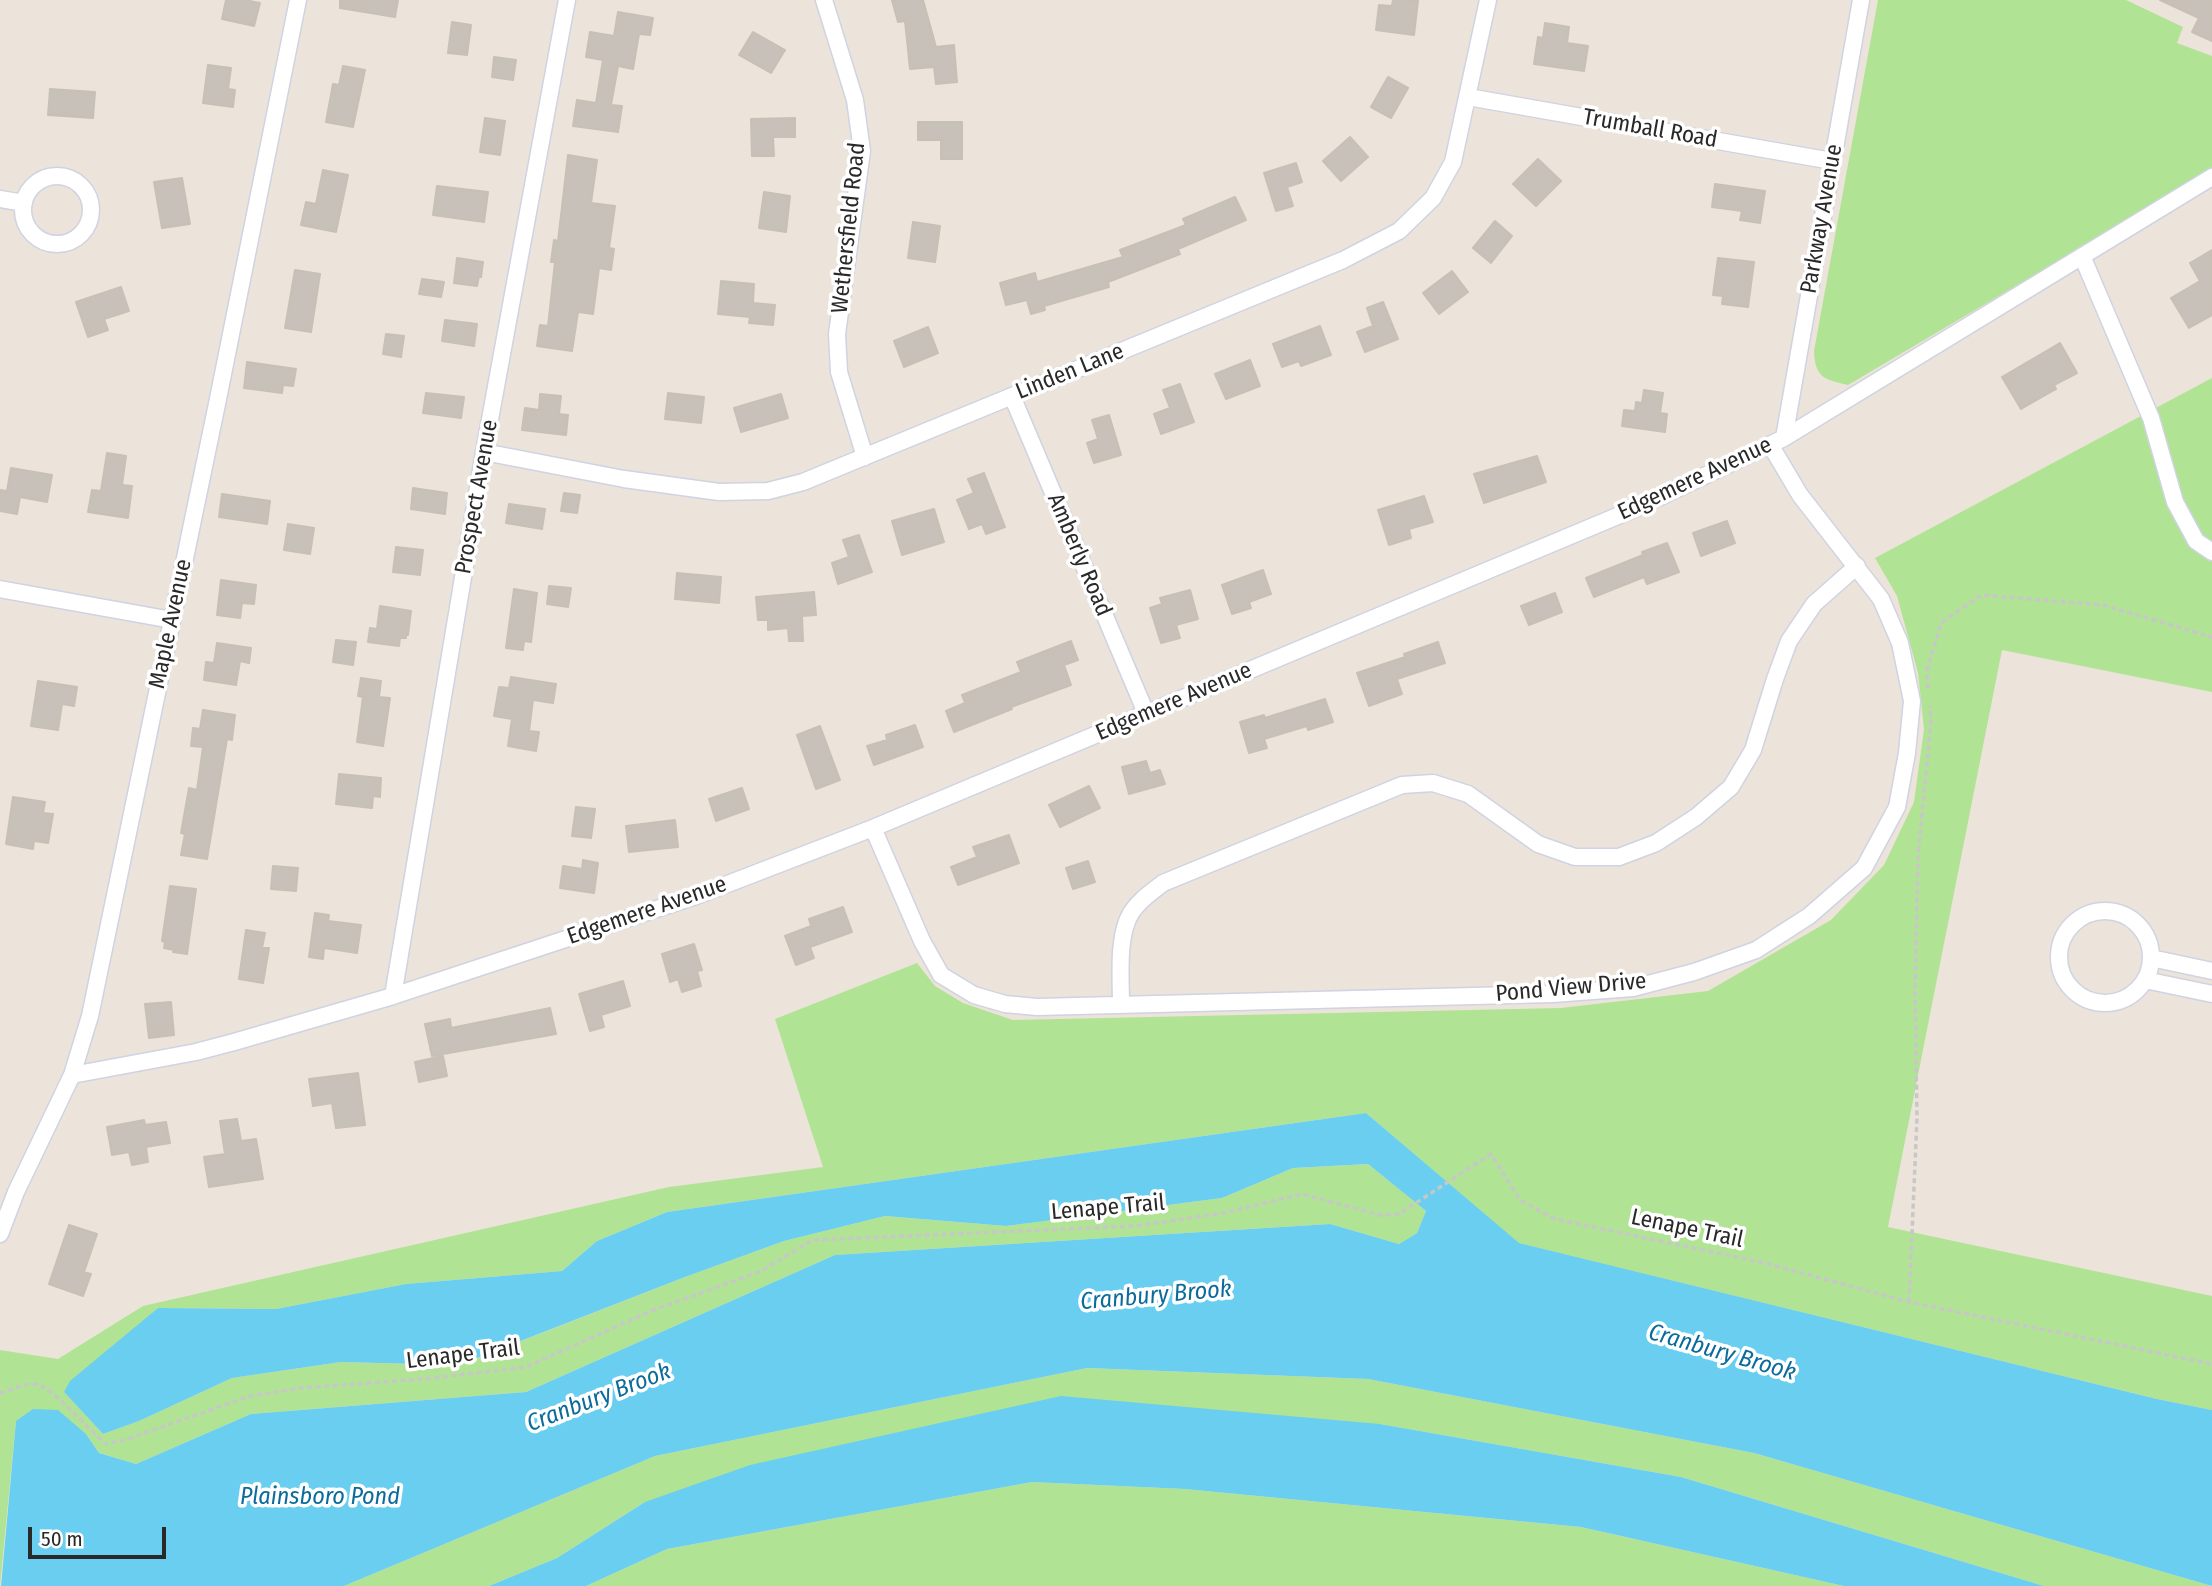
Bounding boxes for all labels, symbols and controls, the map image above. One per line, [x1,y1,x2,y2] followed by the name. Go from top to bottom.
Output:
[1581,104,1719,154] street label: Trumball Road
[826,141,872,315] street label: Wethersfield Road
[1795,142,1849,296] street label: Parkway Avenue
[1012,338,1128,406] street label: Linden Lane
[450,418,504,576] street label: Prospect Avenue
[1614,431,1776,527] street label: Edgemere Avenue
[1041,490,1117,620] street label: Amberly Road
[144,557,198,691] street label: Maple Avenue
[1092,657,1256,747] street label: Edgemere Avenue
[564,871,730,951] street label: Edgemere Avenue
[1494,968,1648,1008] street label: Pond View Drive
[1050,1189,1166,1227] street label: Lenape Trail
[1628,1204,1746,1254] street label: Lenape Trail
[1079,1275,1233,1317] water label: Cranbury Brook
[1645,1318,1799,1388] water label: Cranbury Brook
[405,1334,521,1376] street label: Lenape Trail
[523,1357,675,1439] water label: Cranbury Brook
[240,1483,400,1511] water label: Plainsboro Pond
[32,1512,170,1556] scale bar
[41,1526,83,1552] text: 50 m

